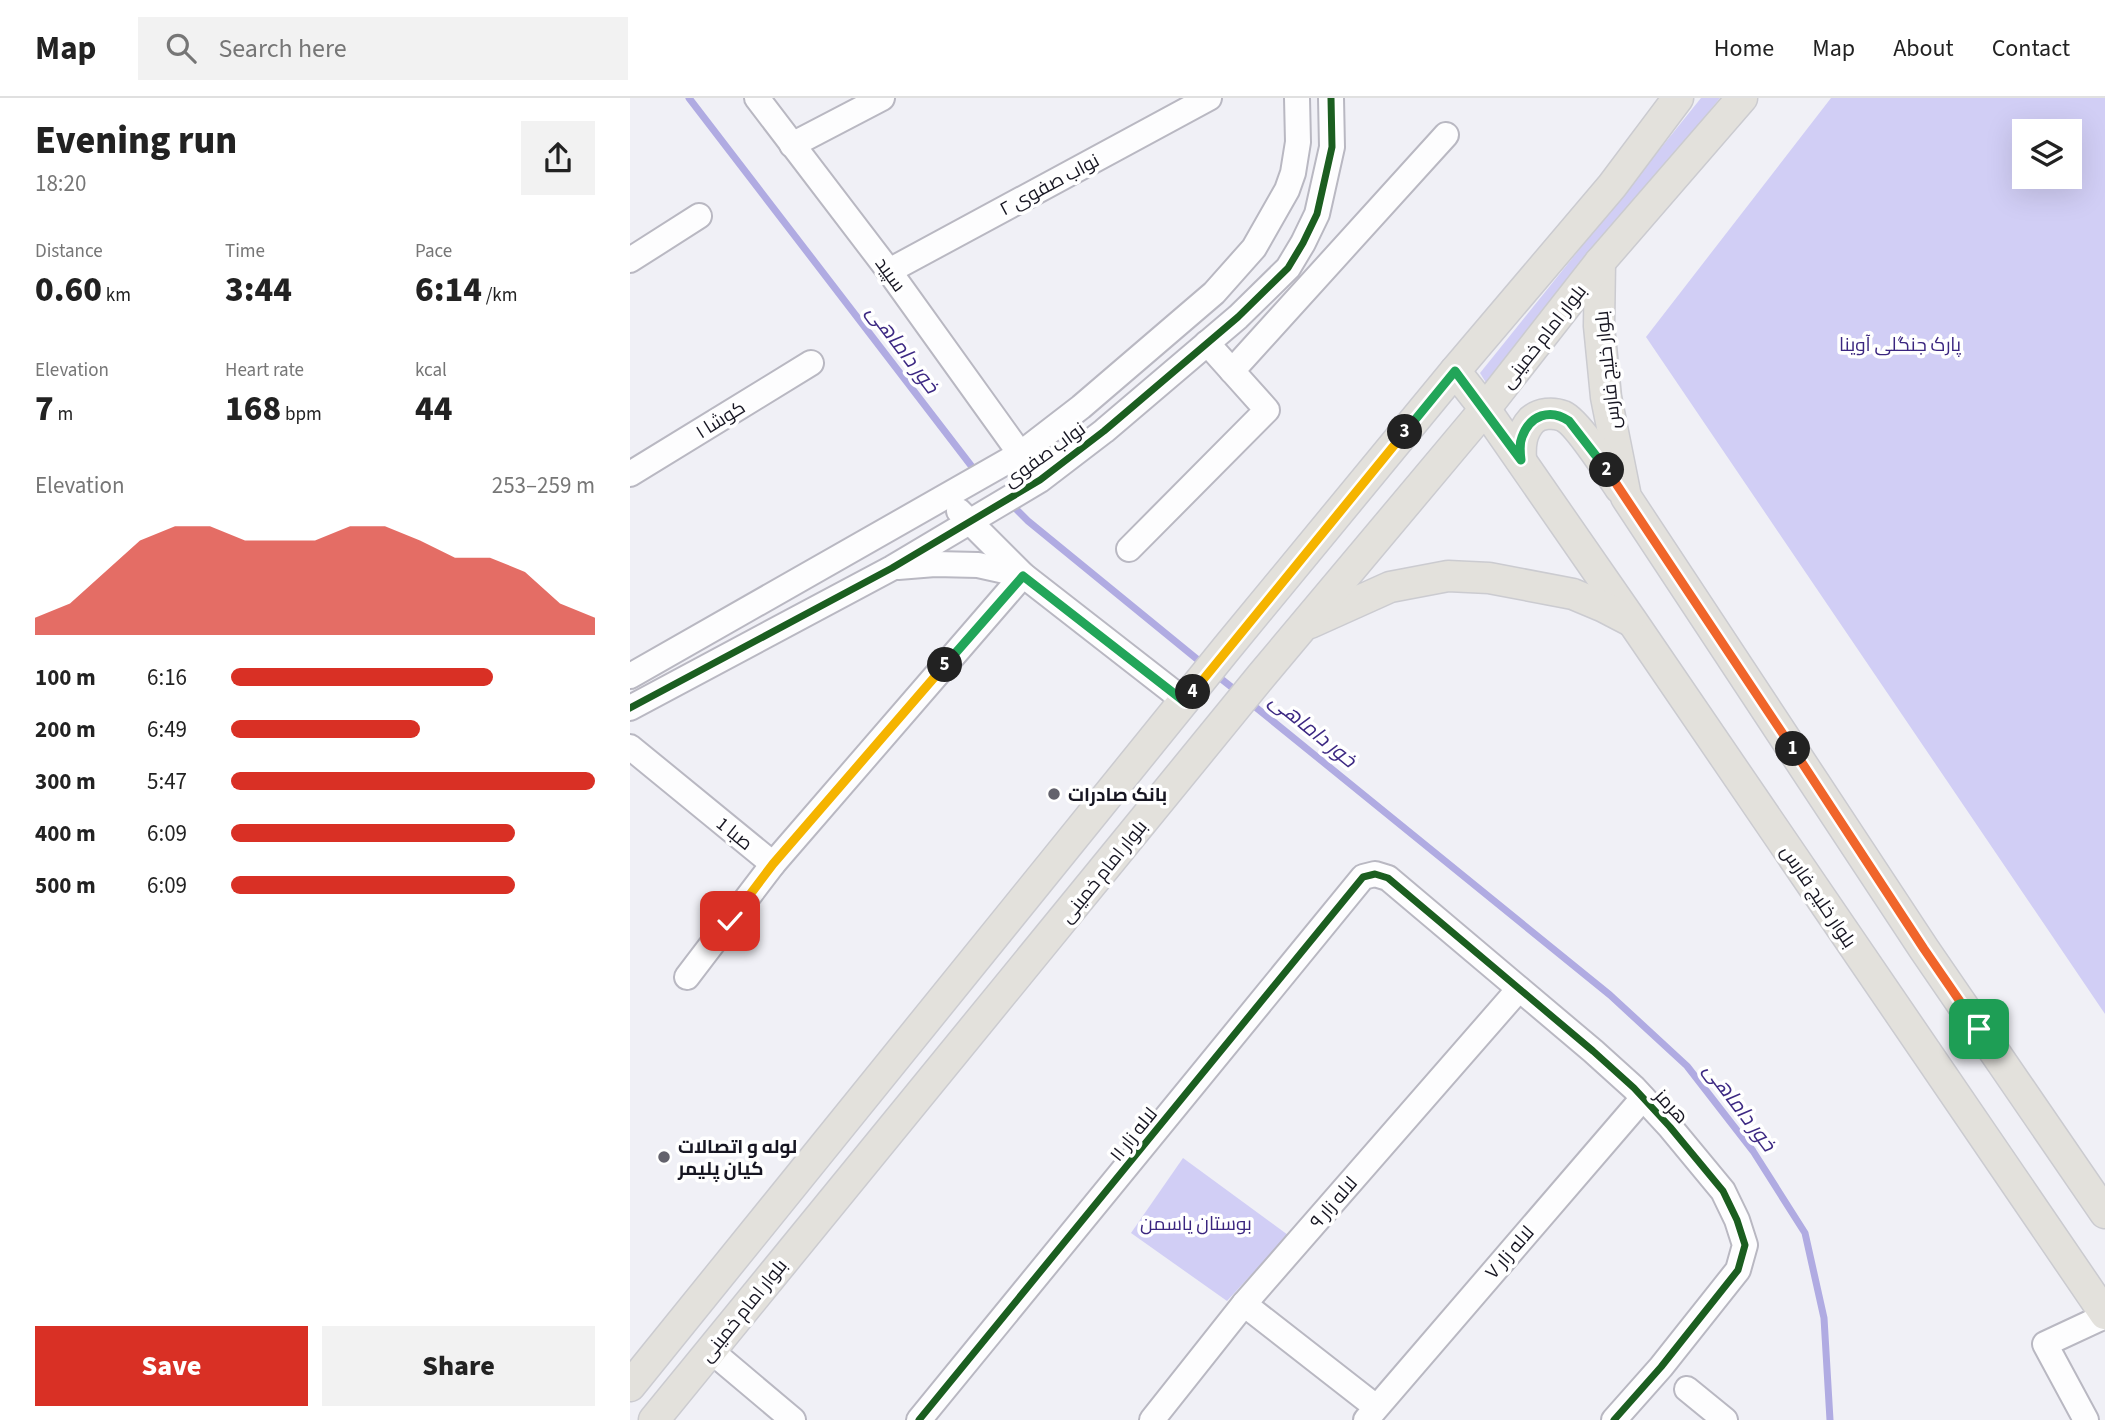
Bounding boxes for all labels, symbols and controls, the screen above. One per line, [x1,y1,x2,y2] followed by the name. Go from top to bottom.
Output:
[138,17,628,80] search box
[35,25,96,72] text: Map
[162,29,200,67] icon: search
[218,30,347,67] text: Search here
[1714,31,1774,66] text: Home
[1812,31,1855,66] text: Map
[1893,31,1954,66] text: About
[1992,31,2070,66] text: Contact
[35,114,237,168] text: Evening run
[2012,119,2082,189] map controls
[2012,119,2082,189] button: layers
[521,121,595,195] button: share
[995,148,1104,223] street label: نواب صفوی ۲
[35,167,86,200] text: 18:20
[35,238,103,265] text: Distance
[225,238,265,265] text: Time
[415,238,452,265] text: Pace
[868,252,912,298] street label: سپید
[35,265,102,315] text: 0.60
[225,265,292,315] text: 3:44
[415,265,482,315] text: 6:14
[1495,279,1594,395] street label: بلوار امام خمینی
[102,282,131,309] text: km
[482,282,518,309] text: /km
[860,298,947,401] water label: خور داماهی
[1589,309,1628,430] street label: بلوار خلیج فارس
[1839,332,1961,359] park label: پارک جنگلی آوینا
[35,357,109,384] text: Elevation
[225,357,304,384] text: Heart rate
[415,357,447,384] text: kcal
[35,384,54,434] text: 7
[225,384,281,434] text: 168
[415,384,452,434] text: 44
[691,395,751,446] street label: کوشا ۱
[54,401,73,428] text: m
[281,401,322,428] text: bpm
[1388,414,1422,450] pin: 3
[998,416,1092,494] street label: نواب صفوی
[1399,418,1410,445] text: 3
[1590,452,1625,488] pin: 2
[1601,456,1612,483] text: 2
[35,469,125,502] text: Elevation
[492,469,595,502] text: 253–259 m
[928,648,962,682] pin: 5
[939,651,950,678] text: 5
[35,661,96,694] text: 100 m
[147,661,187,694] text: 6:16
[1176,674,1210,710] pin: 4
[1187,678,1198,705] text: 4
[1263,686,1364,775] water label: خور داماهی
[35,713,96,746] text: 200 m
[147,713,187,746] text: 6:49
[1776,732,1810,766] pin: 1
[1787,735,1798,762] text: 1
[35,765,96,798] text: 300 m
[147,765,187,798] text: 5:47
[1068,782,1167,809] place label: بانک صادرات
[1046,786,1062,802] marker: بانک صادرات
[710,811,758,857] street label: صبا 1
[1054,815,1154,929] street label: بلوار امام خمینی
[35,817,96,850] text: 400 m
[147,817,187,850] text: 6:09
[1773,840,1862,954] street label: بلوار خلیج فارس
[35,869,96,902] text: 500 m
[147,869,187,902] text: 6:09
[700,891,760,951] pin
[711,902,749,940] icon: check
[1949,999,2009,1059] pin
[1960,1010,1998,1048] icon: arrive
[1697,1056,1784,1159] water label: خور داماهی
[1647,1083,1694,1130] street label: هرمز
[1104,1102,1164,1168] street label: لاله زار ۱۱
[677,1134,797,1183] place label: لوله و اتصالات کیان پلیمر
[656,1149,672,1165] marker: لوله و اتصالات کیان پلیمر
[1304,1171,1364,1235] street label: لاله زار ۹
[1140,1211,1252,1238] park label: بوستان یاسمن
[1479,1220,1541,1286] street label: لاله زار ۷
[694,1254,794,1368] street label: بلوار امام خمینی
[35,1326,308,1406] button: Save
[322,1326,595,1406] button: Share

